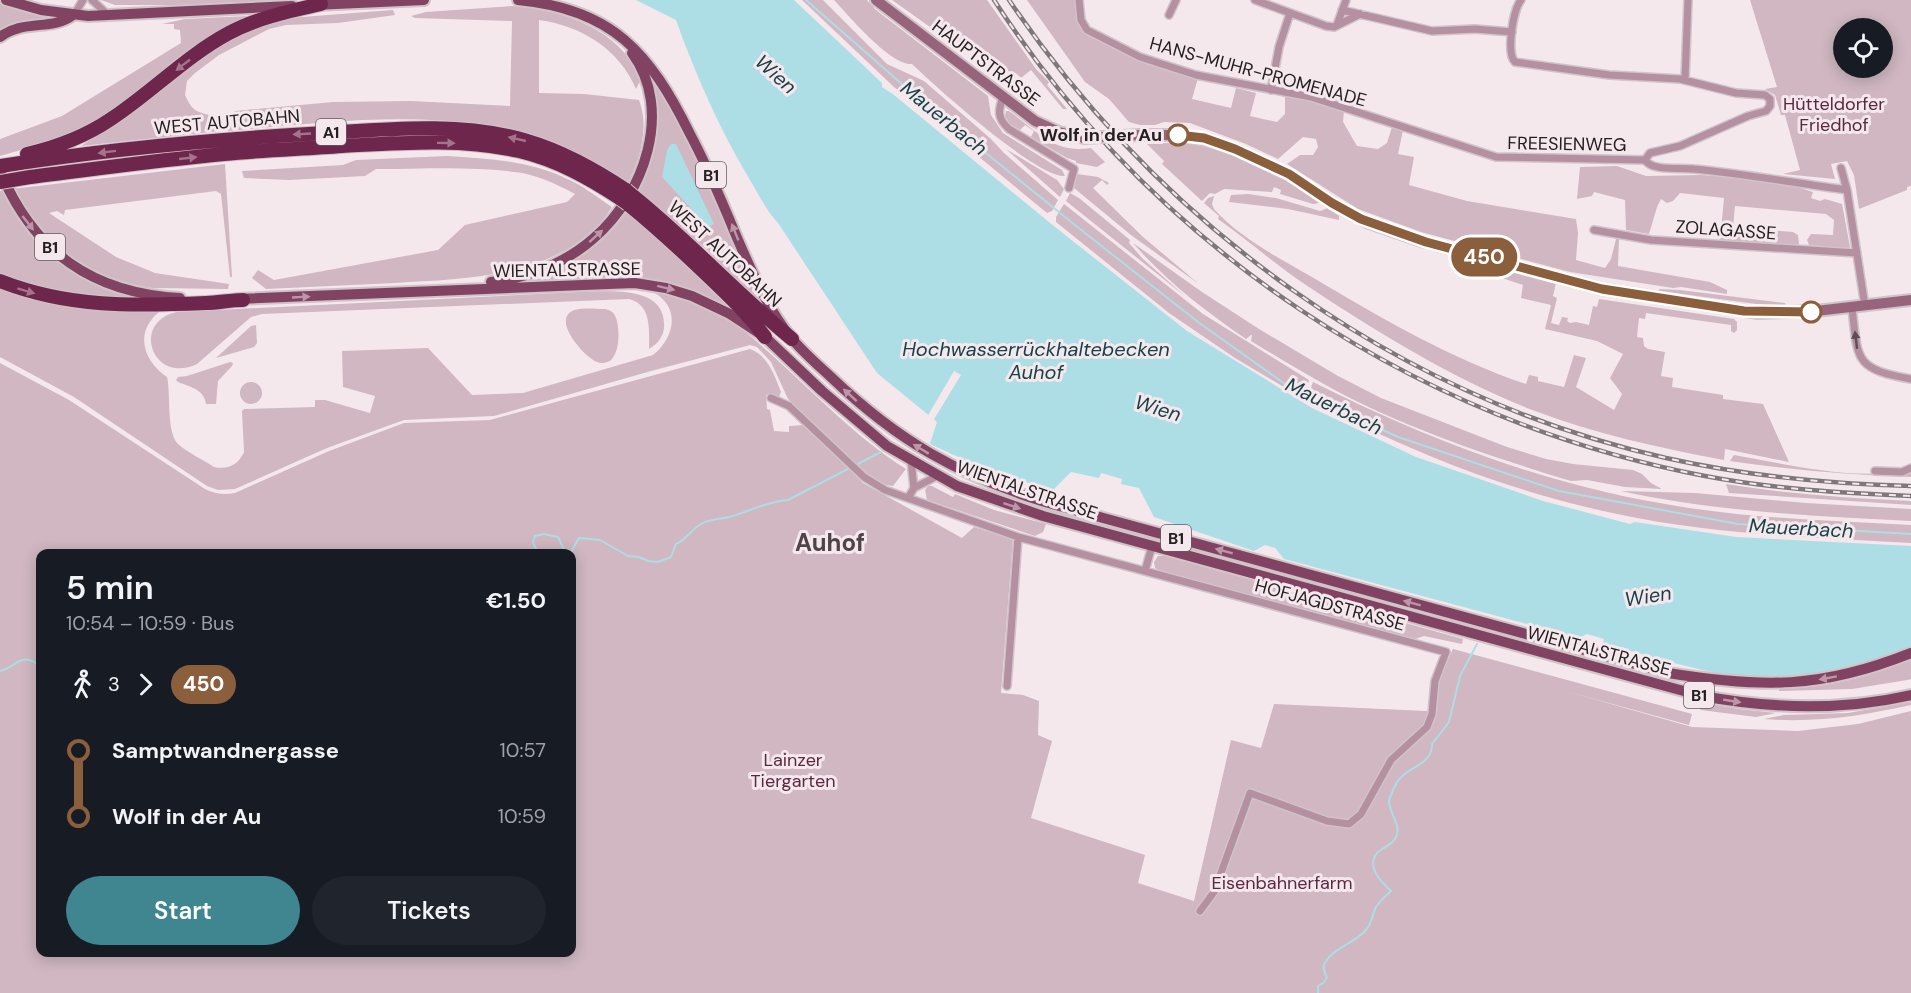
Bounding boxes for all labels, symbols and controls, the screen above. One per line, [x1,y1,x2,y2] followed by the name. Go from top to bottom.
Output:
[927,14,1045,112] street label: HAUPTSTRASSE
[1833,18,1893,78] map controls
[1833,18,1893,78] button: locate
[1147,31,1369,113] street label: HANS-MUHR-PROMENADE
[750,49,802,99] water label: Wien
[175,58,190,70] one-way arrow
[895,75,993,161] water label: Mauerbach
[1783,92,1885,137] park label: Hütteldorfer Friedhof
[153,104,301,140] street label: WEST AUTOBAHN
[316,119,346,145] road number: A1
[1040,123,1162,147] place label: Wolf in der Au
[1167,124,1189,146] marker: Wolf in der Au
[292,129,311,139] one-way arrow
[1507,131,1627,157] street label: FREESIENWEG
[507,134,526,143] one-way arrow
[437,138,456,148] one-way arrow
[98,147,117,156] one-way arrow
[178,153,197,163] one-way arrow
[696,162,726,188] road number: B1
[663,195,787,313] street label: WEST AUTOBAHN
[21,215,33,230] one-way arrow
[1675,215,1777,245] street label: ZOLAGASSE
[730,223,740,241] one-way arrow
[588,230,603,243] one-way arrow
[35,234,65,260] road number: B1
[1450,238,1518,276] line badge: 450
[1463,243,1505,271] text: 450
[493,257,641,283] street label: WIENTALSTRASSE
[657,284,675,294] one-way arrow
[17,287,35,296] one-way arrow
[292,293,311,302] one-way arrow
[1800,301,1822,323] unlabelled marker
[1851,331,1860,350] one-way arrow
[902,336,1170,385] water label: Hochwasserrückhaltebecken Auhof
[1281,371,1387,441] water label: Mauerbach
[842,388,857,402] one-way arrow
[1132,389,1184,427] water label: Wien
[913,443,929,454] one-way arrow
[953,455,1101,525] street label: WIENTALSTRASSE
[1004,502,1022,511] one-way arrow
[1748,512,1854,544] water label: Mauerbach
[1161,525,1191,551] road number: B1
[795,527,865,558] district label: Auhof
[1215,546,1233,555] one-way arrow
[66,566,154,609] text: 5 min
[1252,573,1408,637] street label: HOFJAGDSTRASSE
[1623,579,1673,613] water label: Wien
[486,586,546,615] text: €1.50
[1403,598,1421,607] one-way arrow
[66,610,235,636] text: 10:54 – 10:59 · Bus
[1525,620,1673,682] street label: WIENTALSTRASSE
[66,668,99,701] icon: walk
[129,668,162,701] icon: forward
[183,670,224,698] text: 450
[108,671,120,697] text: 3
[1818,674,1837,683] one-way arrow
[1684,682,1714,708] road number: B1
[1723,697,1742,706] one-way arrow
[112,736,339,765] text: Samptwandnergasse
[500,737,546,763] text: 10:57
[751,748,835,793] park label: Lainzer Tiergarten
[112,802,261,831] text: Wolf in der Au
[498,803,546,829] text: 10:59
[1212,871,1352,895] park label: Eisenbahnerfarm
[66,876,300,945] button: Start
[312,876,546,945] button: Tickets

